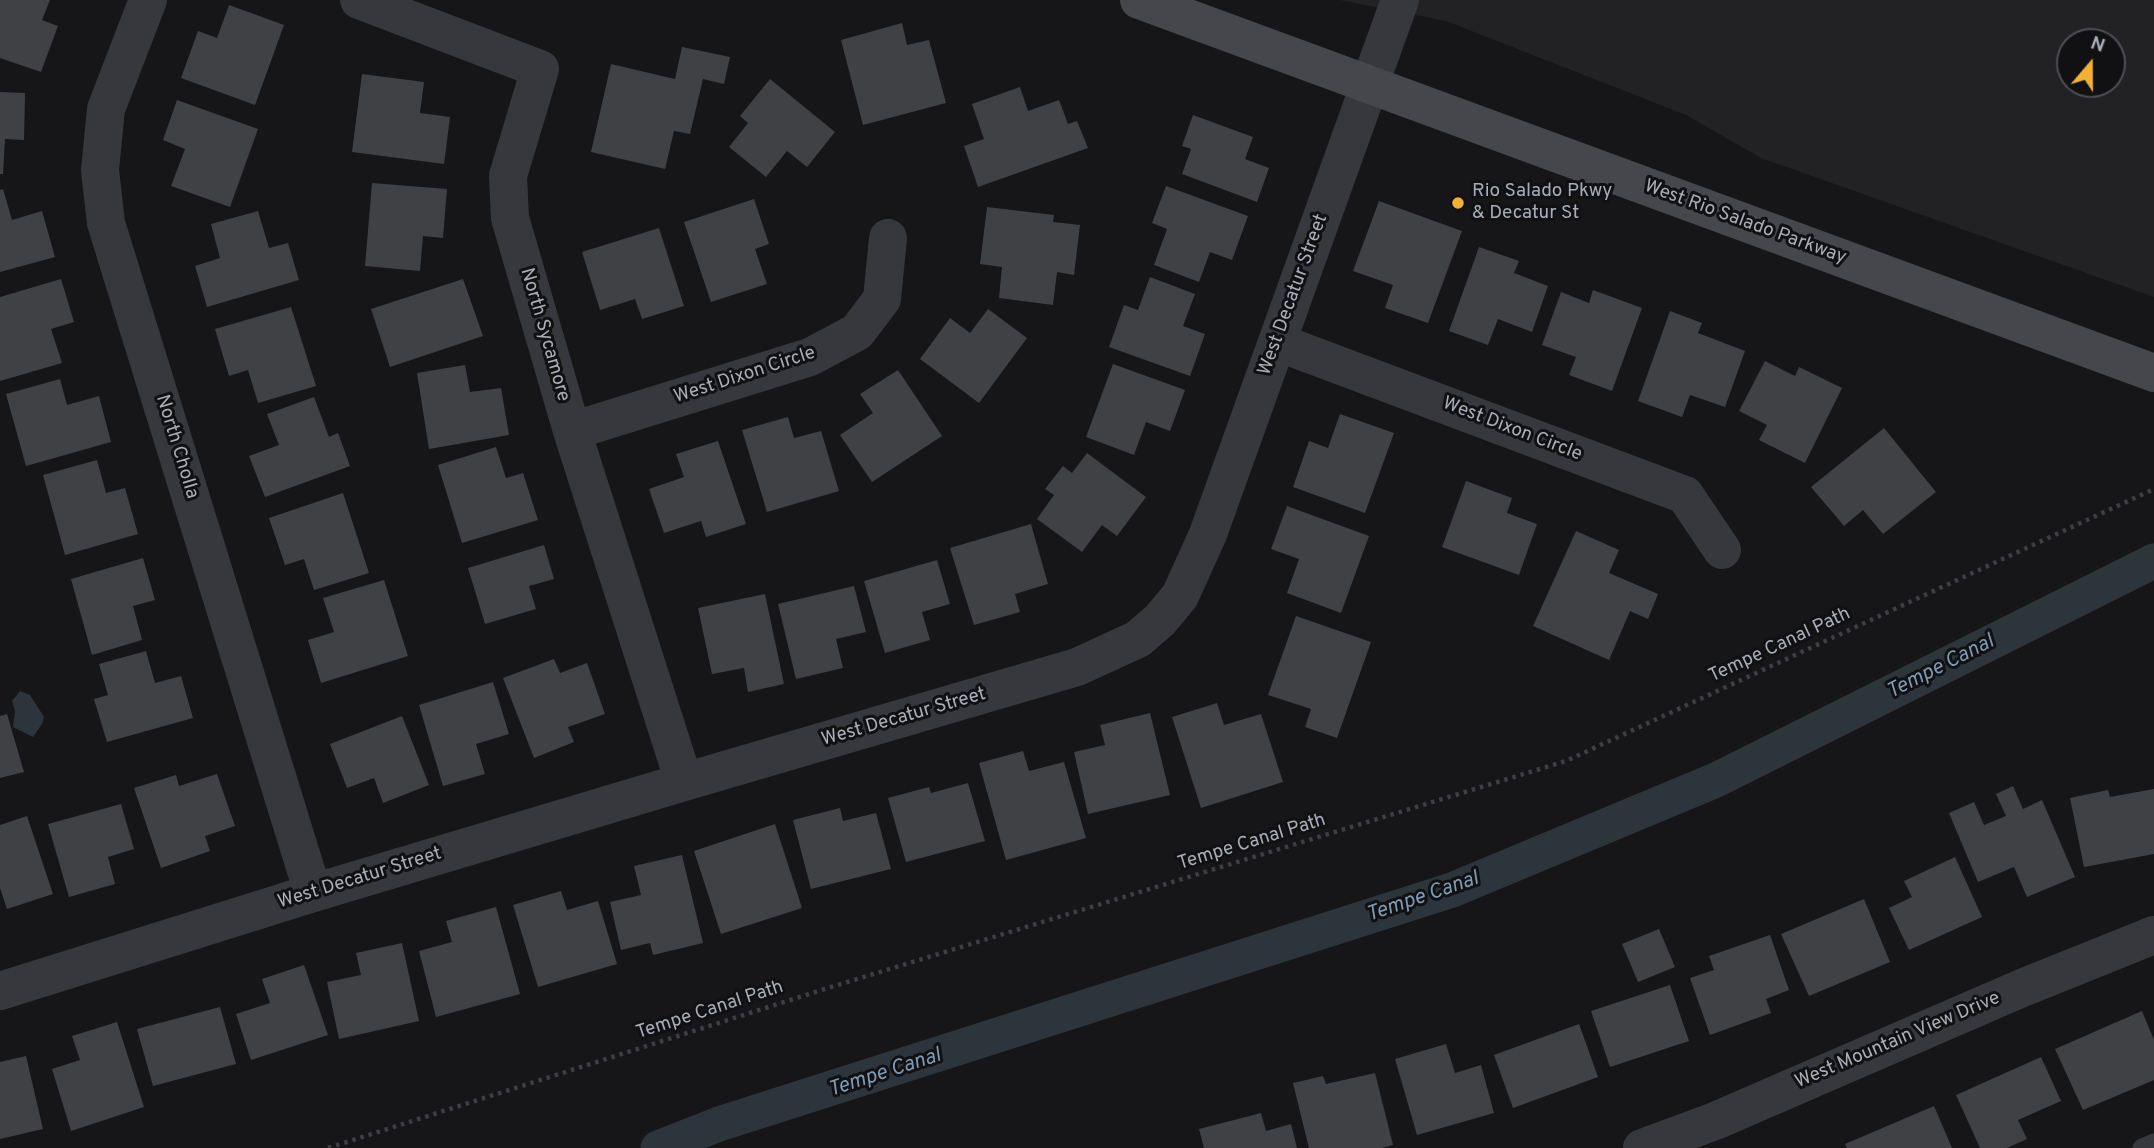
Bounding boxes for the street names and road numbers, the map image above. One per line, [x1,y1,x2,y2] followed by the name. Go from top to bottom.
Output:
[1641,176,1849,270] street label: West Rio Salado Parkway
[1254,211,1334,379] street label: West Decatur Street
[514,265,574,405] street label: North Sycamore
[671,342,819,410] street label: West Dixon Circle
[149,392,203,502] street label: North Cholla
[1439,393,1585,467] street label: West Dixon Circle
[1706,603,1854,689] street label: Tempe Canal Path
[819,684,989,752] street label: West Decatur Street
[1175,810,1329,876] street label: Tempe Canal Path
[275,843,445,915] street label: West Decatur Street
[634,976,786,1046] street label: Tempe Canal Path
[1792,987,2004,1095] street label: West Mountain View Drive

